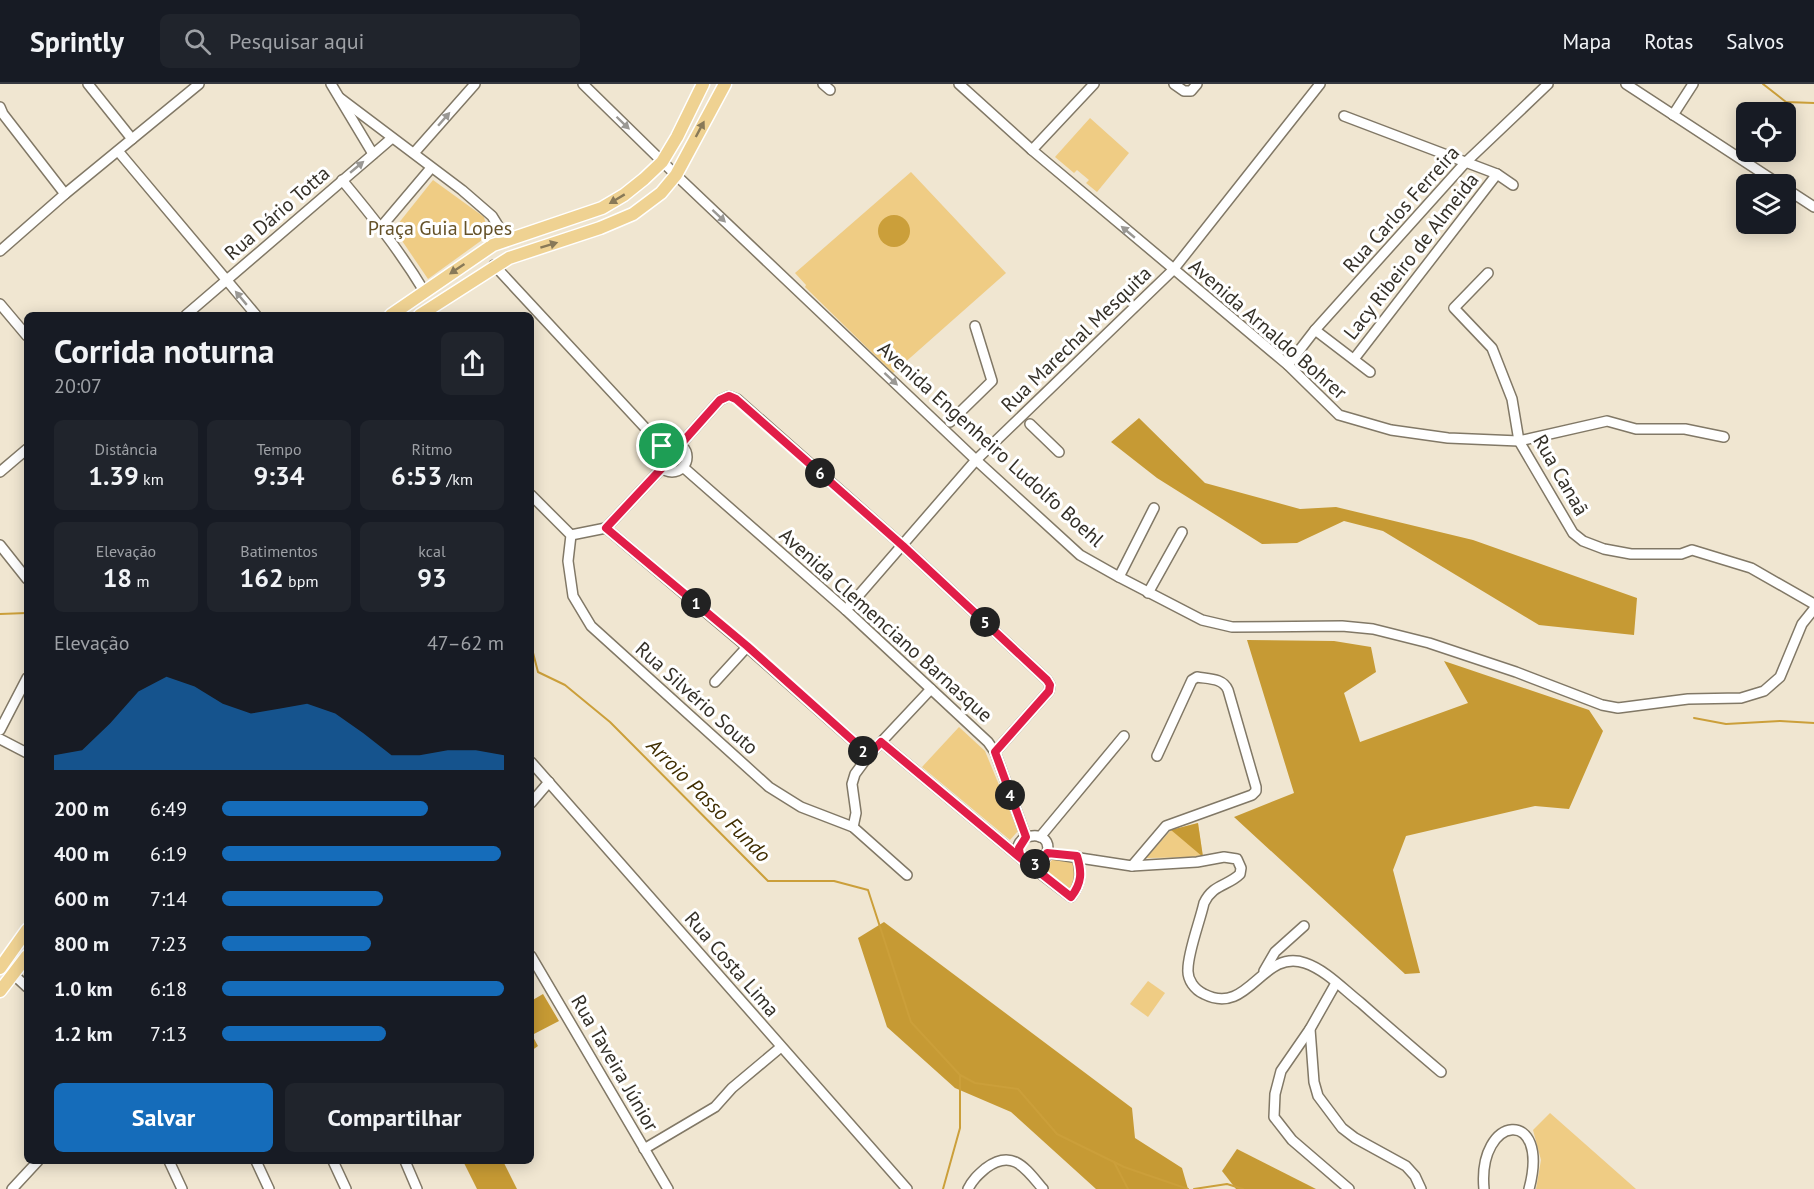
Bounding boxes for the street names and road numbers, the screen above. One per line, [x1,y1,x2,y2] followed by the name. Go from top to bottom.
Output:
[1337,140,1465,278] street label: Rua Carlos Ferreira
[219,160,335,266] street label: Rua Dário Totta
[1338,167,1484,345] street label: Lacy Ribeiro de Almeida
[1183,253,1353,405] street label: Avenida Arnaldo Bohrer
[995,260,1157,418] street label: Rua Marechal Mesquita
[873,336,1110,553] street label: Avenida Engenheiro Ludolfo Boehl
[1527,430,1595,520] street label: Rua Canaã
[774,522,998,728] street label: Avenida Clemenciano Barnasque
[630,636,764,760] street label: Rua Silvério Souto
[679,906,785,1022] street label: Rua Costa Lima
[565,990,665,1136] street label: Rua Taveira Júnior

